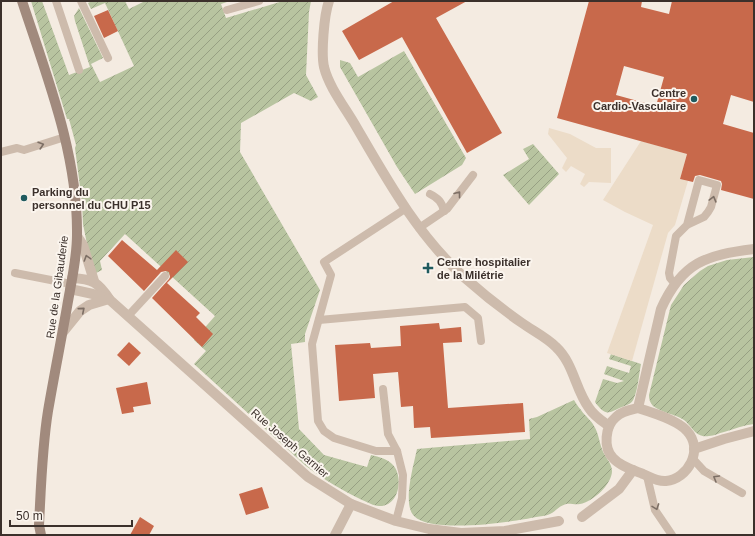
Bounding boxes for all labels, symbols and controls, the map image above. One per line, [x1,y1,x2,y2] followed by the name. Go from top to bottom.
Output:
[593,87,686,112] place label: Centre Cardio-Vasculaire
[689,94,699,104] marker: Centre Cardio-Vasculaire
[37,141,44,150] one-way arrow
[32,186,151,211] place label: Parking du personnel du CHU P15
[453,191,460,198] one-way arrow
[19,193,29,203] marker: Parking du personnel du CHU P15
[708,196,717,203] one-way arrow
[44,235,70,339] street label: Rue de la Gibauderie
[83,255,92,262] one-way arrow
[437,256,531,281] place label: Centre hospitalier de la Milétrie
[422,262,434,274] marker: Centre hospitalier de la Milétrie
[78,307,85,314] one-way arrow
[249,406,331,480] street label: Rue Joseph Garnier
[713,475,720,482] one-way arrow
[10,502,132,528] scale bar
[651,504,659,511] one-way arrow
[16,509,43,523] text: 50 m

